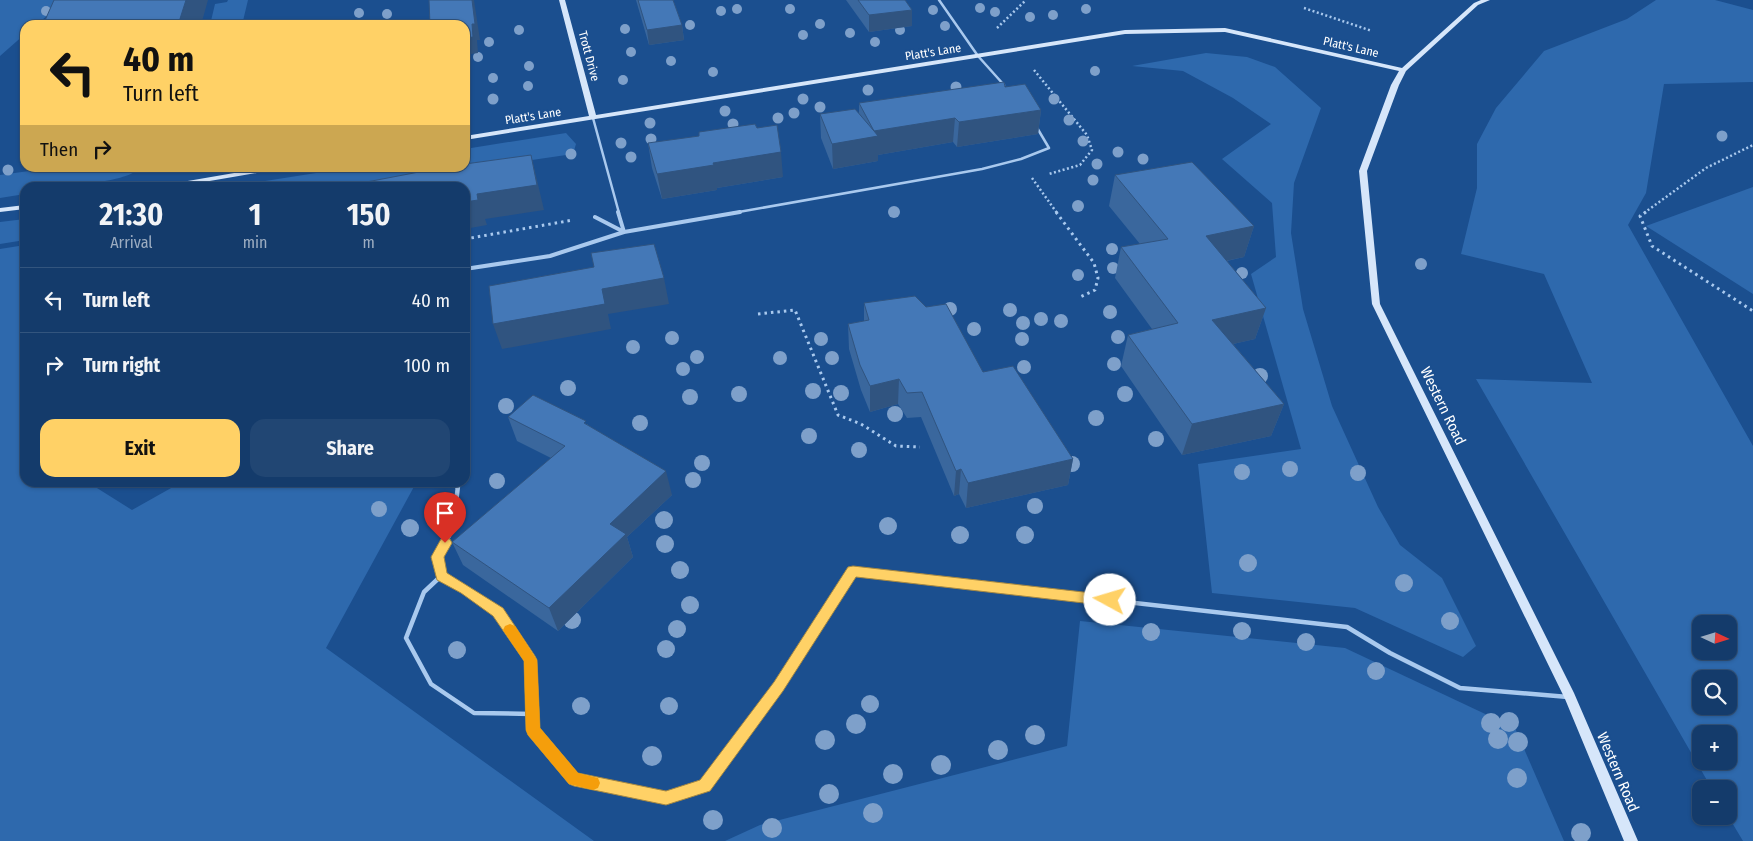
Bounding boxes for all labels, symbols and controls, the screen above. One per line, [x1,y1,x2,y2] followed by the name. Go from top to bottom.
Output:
[576,29,602,83] street label: Trott Drive
[1322,34,1380,60] street label: Platt's Lane
[123,38,194,80] text: 40 m
[40,40,105,105] icon: left
[904,41,962,63] street label: Platt's Lane
[123,80,199,107] text: Turn left
[504,105,562,127] street label: Platt's Lane
[88,135,116,163] icon: right
[40,138,78,161] text: Then
[99,197,163,233] text: 21:30
[249,197,261,233] text: 1
[347,197,391,233] text: 150
[110,233,153,252] text: Arrival
[243,233,267,252] text: min
[363,233,375,252] text: m
[40,286,68,314] icon: left
[83,289,150,312] text: Turn left
[412,289,450,312] text: 40 m
[40,351,68,379] icon: right
[83,354,160,377] text: Turn right
[404,354,450,377] text: 100 m
[1416,364,1470,448] street label: Western Road
[40,419,240,477] button: Exit
[250,419,450,477] button: Share
[424,492,466,543] pin
[431,499,459,527] icon: arrive
[1083,573,1135,625] position arrow
[1692,615,1738,660] north arrow
[1692,615,1737,825] map controls
[1692,670,1737,715] button: search
[1692,725,1737,770] button: +
[1593,729,1643,815] street label: Western Road
[1692,780,1737,825] button: −

